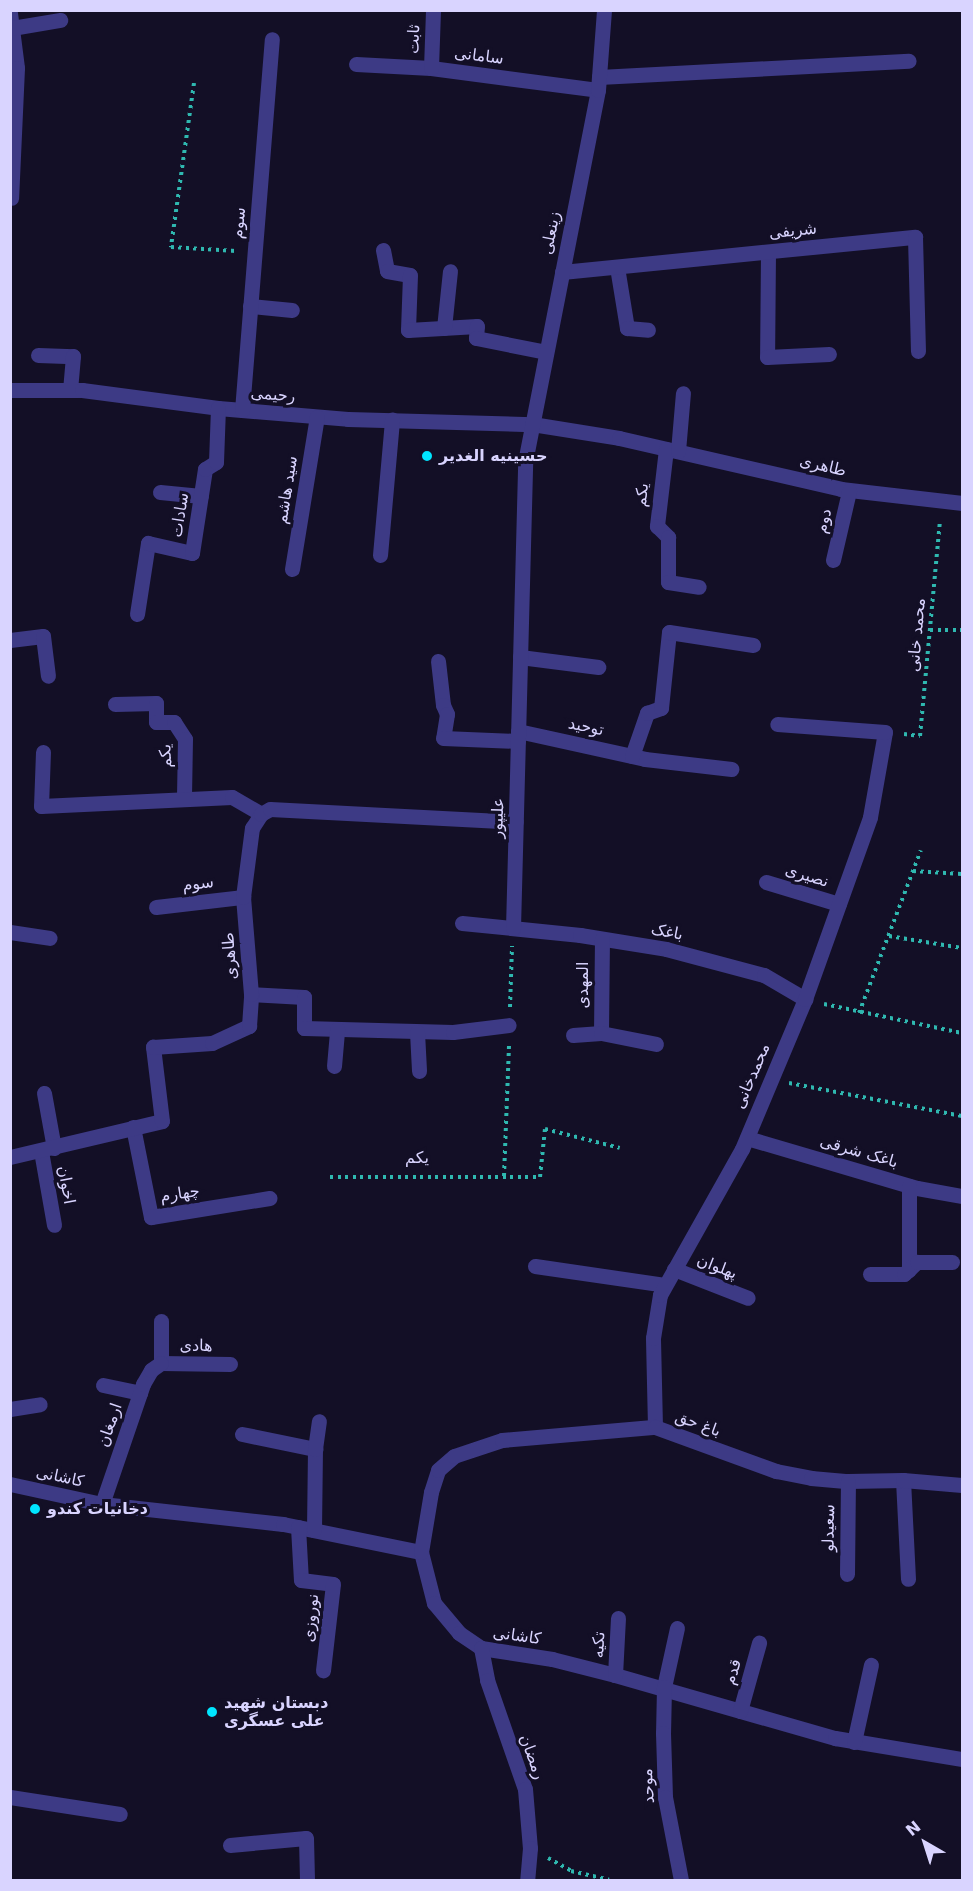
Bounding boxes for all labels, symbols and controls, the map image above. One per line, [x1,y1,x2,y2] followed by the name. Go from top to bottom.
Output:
[404,24,424,54] street label: ثابت
[453,43,505,69] street label: سامانی
[228,206,250,240] street label: سوم
[537,210,565,256] street label: زینعلی
[768,219,818,243] street label: شریفی
[250,383,296,407] street label: رحیمی
[439,446,547,466] place label: حسینیه الغدیر
[420,449,434,463] marker: حسینیه الغدیر
[798,451,848,481] street label: طاهری
[272,454,302,526] street label: سید هاشم
[631,482,653,508] street label: یکم
[167,491,193,539] street label: سادات
[812,507,836,535] street label: دوم
[904,597,930,673] street label: محمد خانی
[566,714,606,740] street label: توحید
[156,744,176,768] street label: یکم
[488,797,508,839] street label: علیپور
[783,860,831,892] street label: نصیری
[181,873,215,895] street label: سوم
[649,920,685,944] street label: باغک
[219,932,241,980] street label: طاهری
[573,962,593,1008] street label: المهدی
[730,1040,774,1112] street label: محمدخانی
[818,1132,900,1172] street label: باغک شرقی
[405,1148,429,1168] street label: یکم
[53,1164,79,1206] street label: اخوان
[159,1181,201,1207] street label: چهارم
[694,1251,740,1283] street label: پهلوان
[179,1336,213,1356] street label: هادی
[94,1401,126,1449] street label: ارمغان
[673,1407,723,1441] street label: باغ حق
[34,1463,86,1491] street label: کاشانی
[47,1499,148,1519] place label: دخانیات کندو
[28,1502,42,1516] marker: دخانیات کندو
[819,1504,839,1552] street label: سعیدلو
[299,1593,323,1643] street label: نوروزی
[492,1623,542,1649] street label: کاشانی
[589,1631,609,1659] street label: تکیه
[720,1657,746,1687] street label: قدم
[224,1693,328,1731] place label: دبستان شهید علی عسگری
[205,1705,219,1719] marker: دبستان شهید علی عسگری
[515,1732,549,1782] street label: رمضان
[637,1768,659,1804] street label: موحد
[895,1813,955,1873] north arrow
[902,1817,925,1840] text: N

